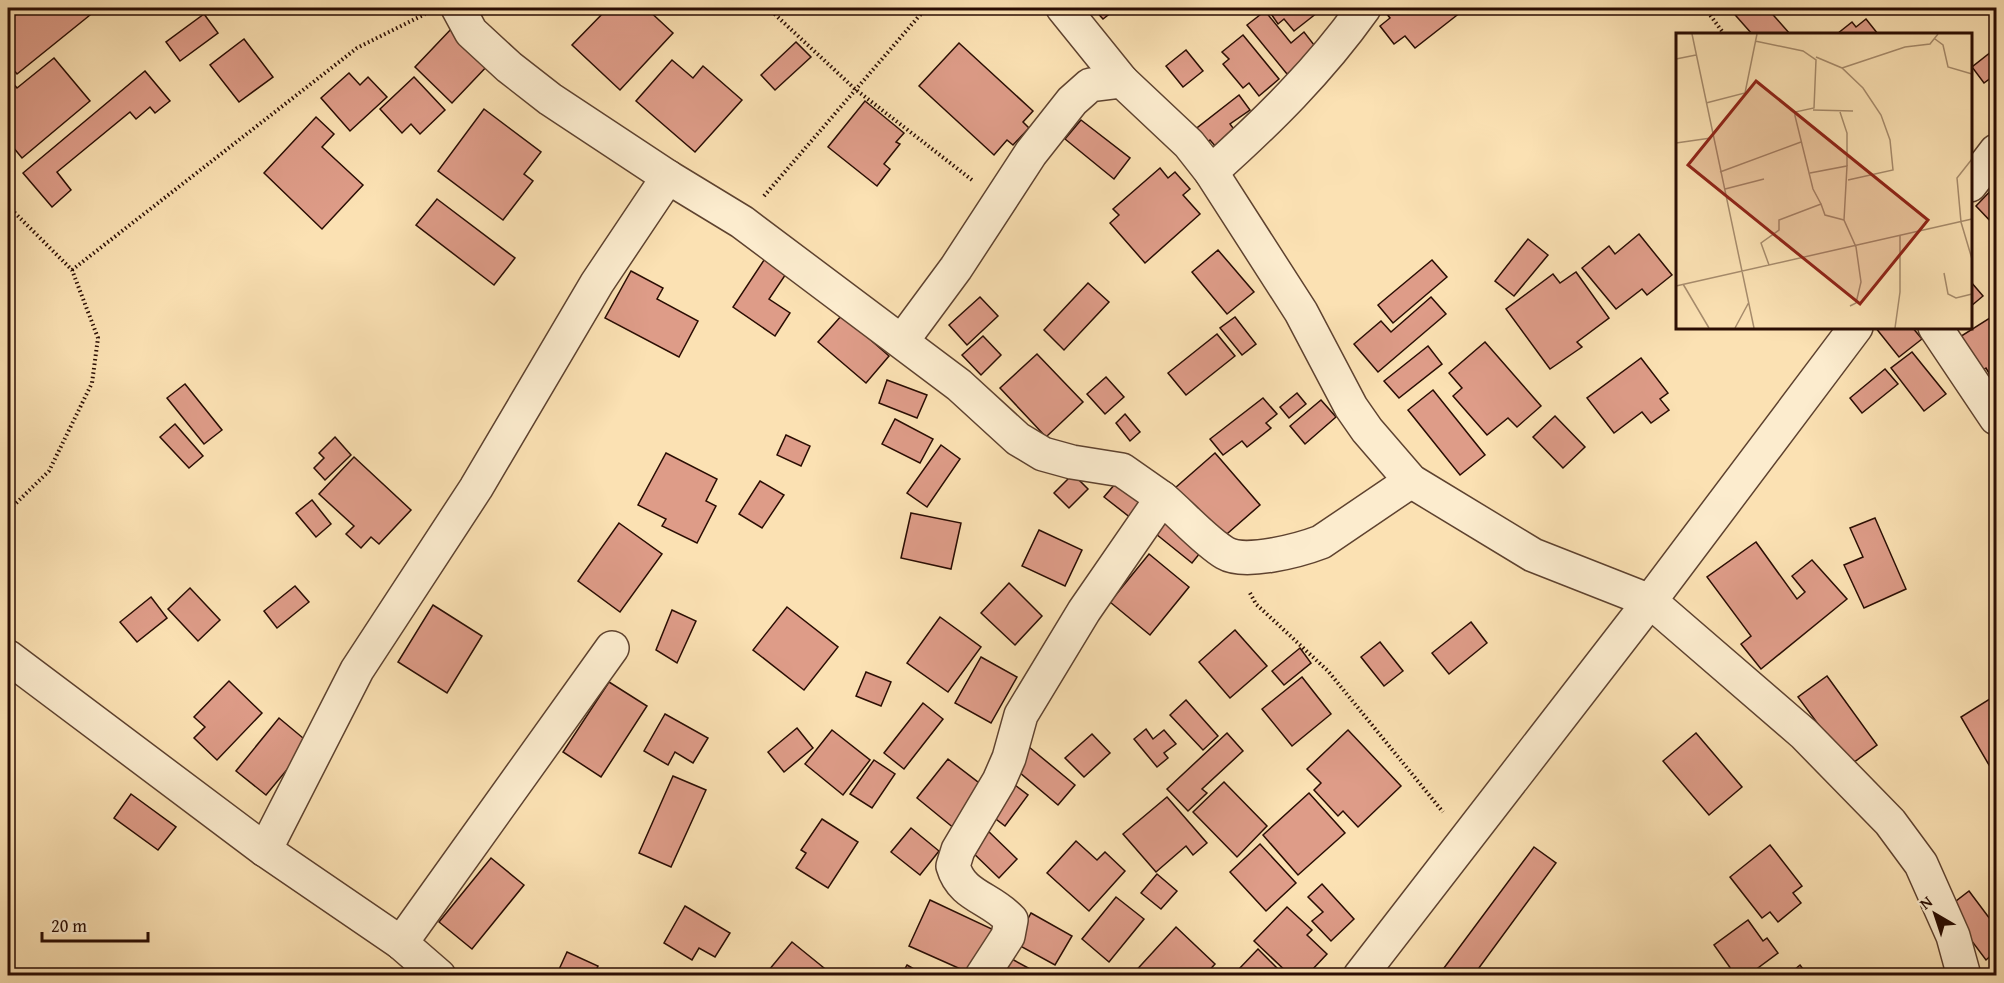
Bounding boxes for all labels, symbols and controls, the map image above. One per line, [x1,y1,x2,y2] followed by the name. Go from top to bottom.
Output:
[1676,33,1971,328] inset map
[1905,884,1965,944] north arrow
[1914,889,1938,915] text: N
[42,905,148,943] scale bar
[51,912,87,939] text: 20 m

